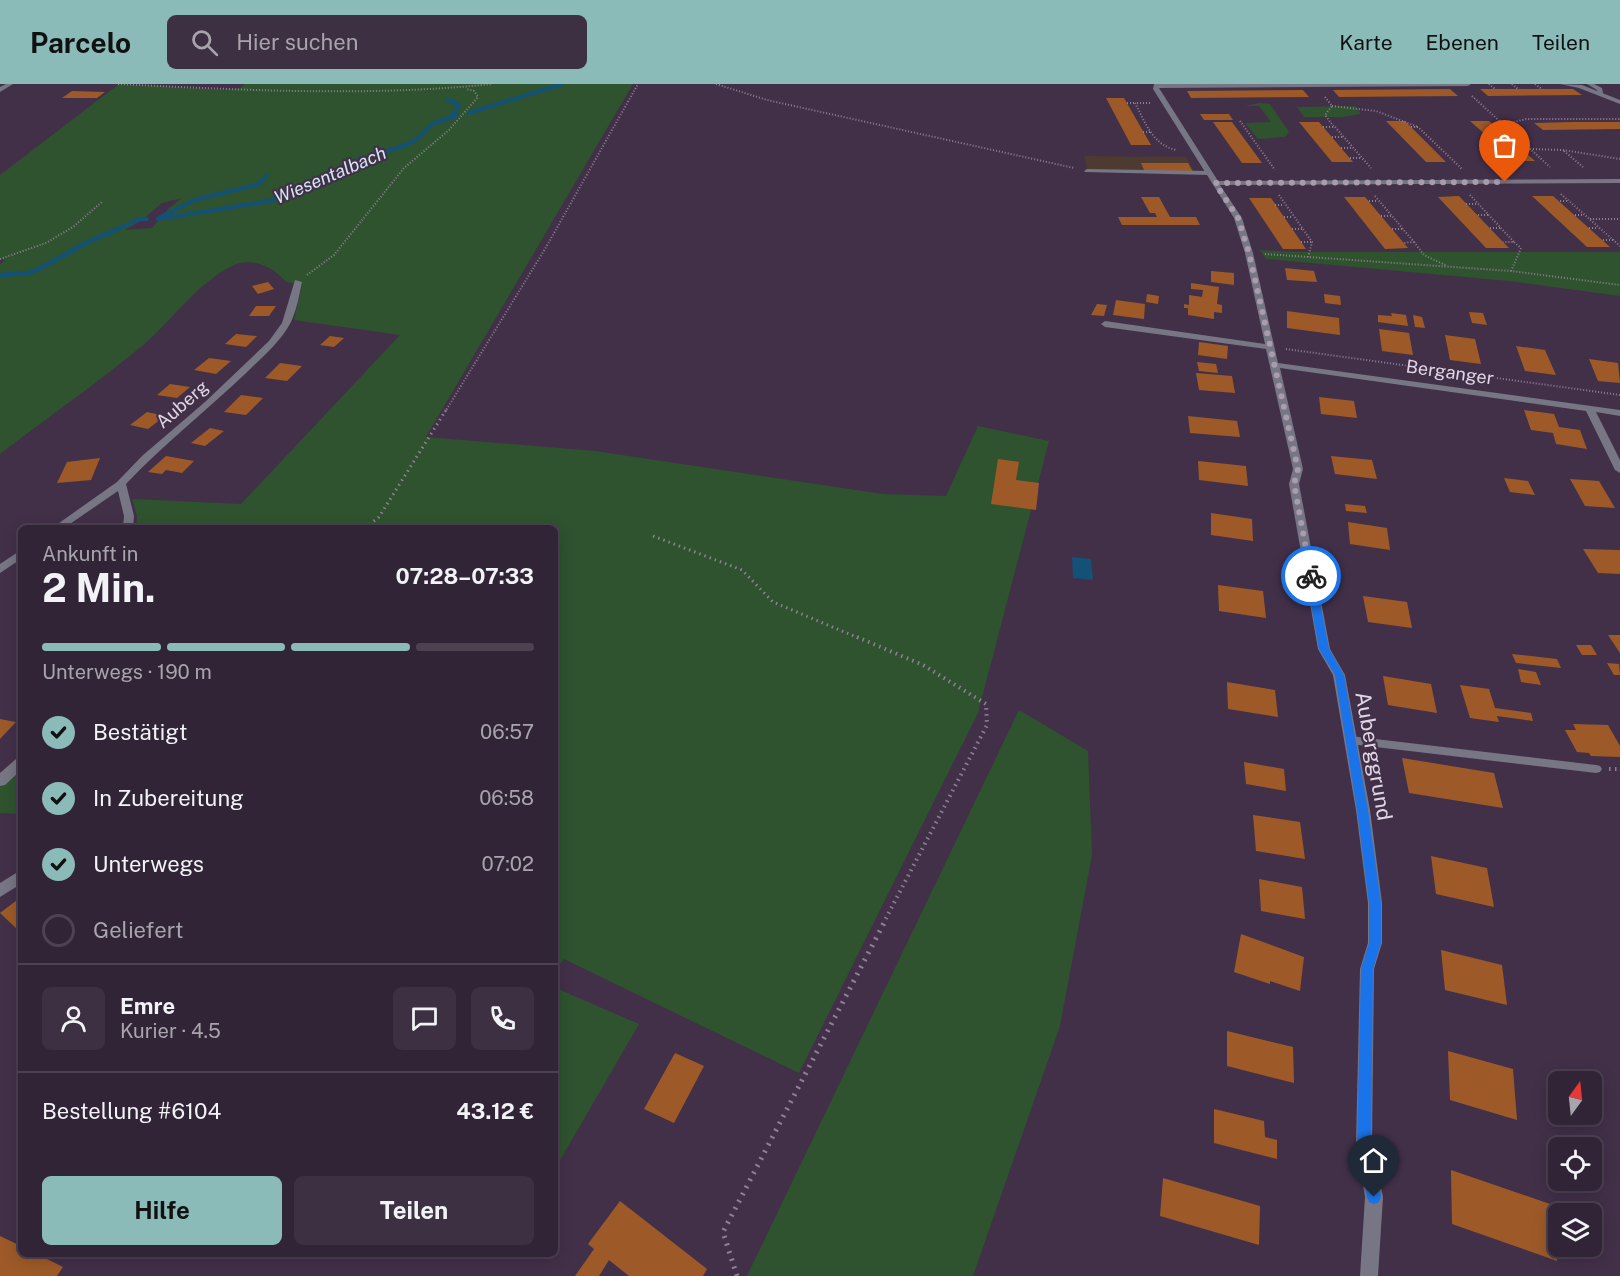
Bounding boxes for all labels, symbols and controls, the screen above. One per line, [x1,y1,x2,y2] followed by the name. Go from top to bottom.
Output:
[167,15,587,69] search box
[30,26,131,59] text: Parcelo
[188,26,221,59] icon: search
[236,29,358,55] text: Hier suchen
[1339,30,1393,55] text: Karte
[1426,30,1499,55] text: Ebenen
[1532,30,1590,55] text: Teilen
[1479,120,1530,182] pin
[1488,129,1521,162] icon: bag
[271,142,389,208] water label: Wiesentalbach
[1405,355,1495,389] street label: Berganger
[152,376,212,432] street label: Auberg
[42,542,138,566] text: Ankunft in
[1281,546,1341,606] courier
[1295,560,1328,593] icon: bike
[396,563,534,589] text: 07:28–07:33
[42,565,156,611] text: 2 Min.
[42,660,212,684] text: Unterwegs · 190 m
[1350,690,1398,822] street label: Auberggrund
[42,716,75,749] icon: check
[93,719,188,745] text: Bestätigt
[480,720,534,744] text: 06:57
[42,782,75,815] icon: check
[93,785,244,811] text: In Zubereitung
[479,786,534,810] text: 06:58
[42,848,75,881] icon: check
[93,851,204,877] text: Unterwegs
[481,852,534,876] text: 07:02
[93,917,183,943] text: Geliefert
[42,987,105,1050] button: person
[393,987,456,1050] button: chat
[471,987,534,1050] button: phone
[120,993,175,1019] text: Emre
[120,1019,221,1043] text: Kurier · 4.5
[1548,1071,1602,1125] north arrow
[1548,1071,1602,1257] map controls
[42,1098,221,1124] text: Bestellung #6104
[456,1098,534,1124] text: 43.12 €
[1348,1135,1399,1197] pin
[1548,1137,1602,1191] button: locate
[1357,1144,1390,1177] icon: home
[42,1176,282,1245] button: Hilfe
[294,1176,534,1245] button: Teilen
[1548,1203,1602,1257] button: layers

